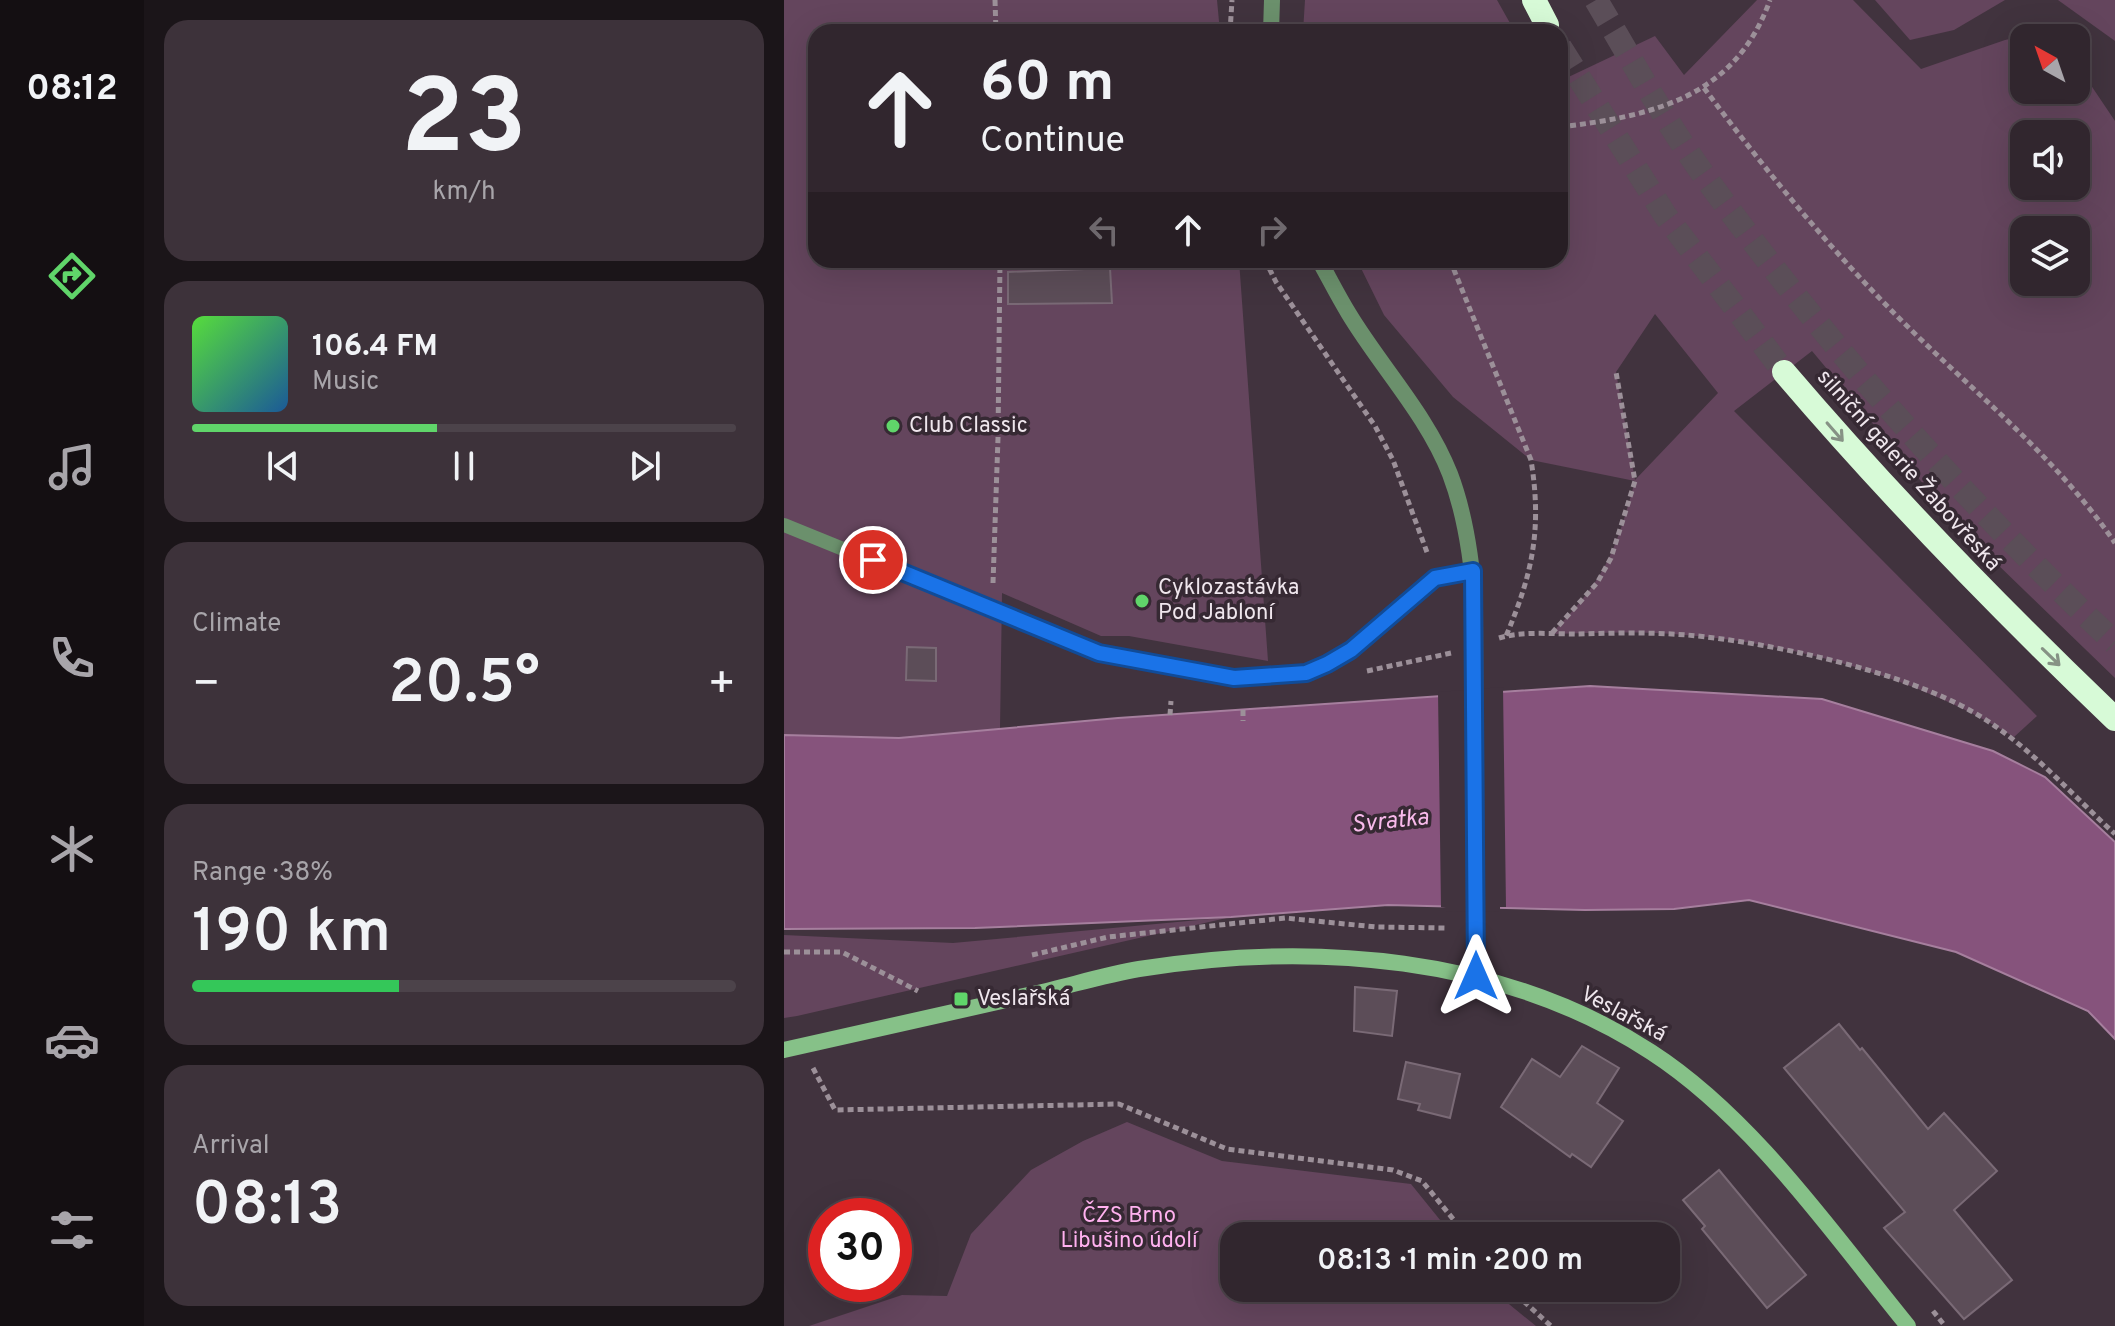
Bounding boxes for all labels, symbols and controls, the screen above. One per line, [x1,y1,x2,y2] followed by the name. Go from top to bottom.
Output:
[2010,24,2090,104] north arrow
[2010,24,2090,296] map controls
[980,50,1114,120] text: 60 m
[848,56,952,160] icon: ahead
[401,58,527,190] text: 23
[26,67,118,113] text: 08:12
[980,119,1125,165] text: Continue
[2010,120,2090,200] button: sound
[432,176,496,209] text: km/h
[1082,208,1126,252] icon: left
[1166,208,1210,252] icon: ahead
[1250,208,1294,252] icon: right
[2010,216,2090,296] button: layers
[44,248,100,304] icon: directions
[312,329,438,366] text: 106.4 FM
[1810,363,2007,577] street label: silniční galerie Žabovřeská
[312,366,379,399] text: Music
[909,413,1028,440] place label: Club Classic
[884,417,902,435] marker: Club Classic
[1826,421,1844,441] one-way arrow
[44,439,100,495] icon: music
[261,444,305,488] icon: previous
[442,444,486,488] icon: pause
[623,444,667,488] icon: next
[839,526,907,594] pin
[851,538,895,582] icon: arrive
[1158,575,1299,627] place label: Cyklozastávka Pod Jabloní
[1133,592,1151,610] marker: Cyklozastávka Pod Jabloní
[192,608,281,641] text: Climate
[44,630,100,686] icon: phone
[2040,647,2060,666] one-way arrow
[388,648,540,724] text: 20.5°
[192,658,220,714] text: −
[708,658,736,714] text: +
[1350,803,1431,841] water label: Svratka
[44,821,100,877] icon: climate
[192,857,333,890] text: Range · 38%
[192,897,391,973] text: 190 km
[1434,934,1518,1018] position arrow
[1575,981,1671,1049] street label: Veslařská
[977,986,1070,1013] place label: Veslařská
[952,990,970,1008] marker: Veslařská
[44,1012,100,1068] icon: car
[192,1130,270,1163] text: Arrival
[192,1170,342,1246] text: 08:13
[808,1198,912,1302] speed limit sign: 30
[1060,1200,1200,1255] park label: ČZS Brno Libušino údolí
[44,1202,100,1258] icon: filters
[1317,1243,1583,1280] text: 08:13 · 1 min · 200 m

